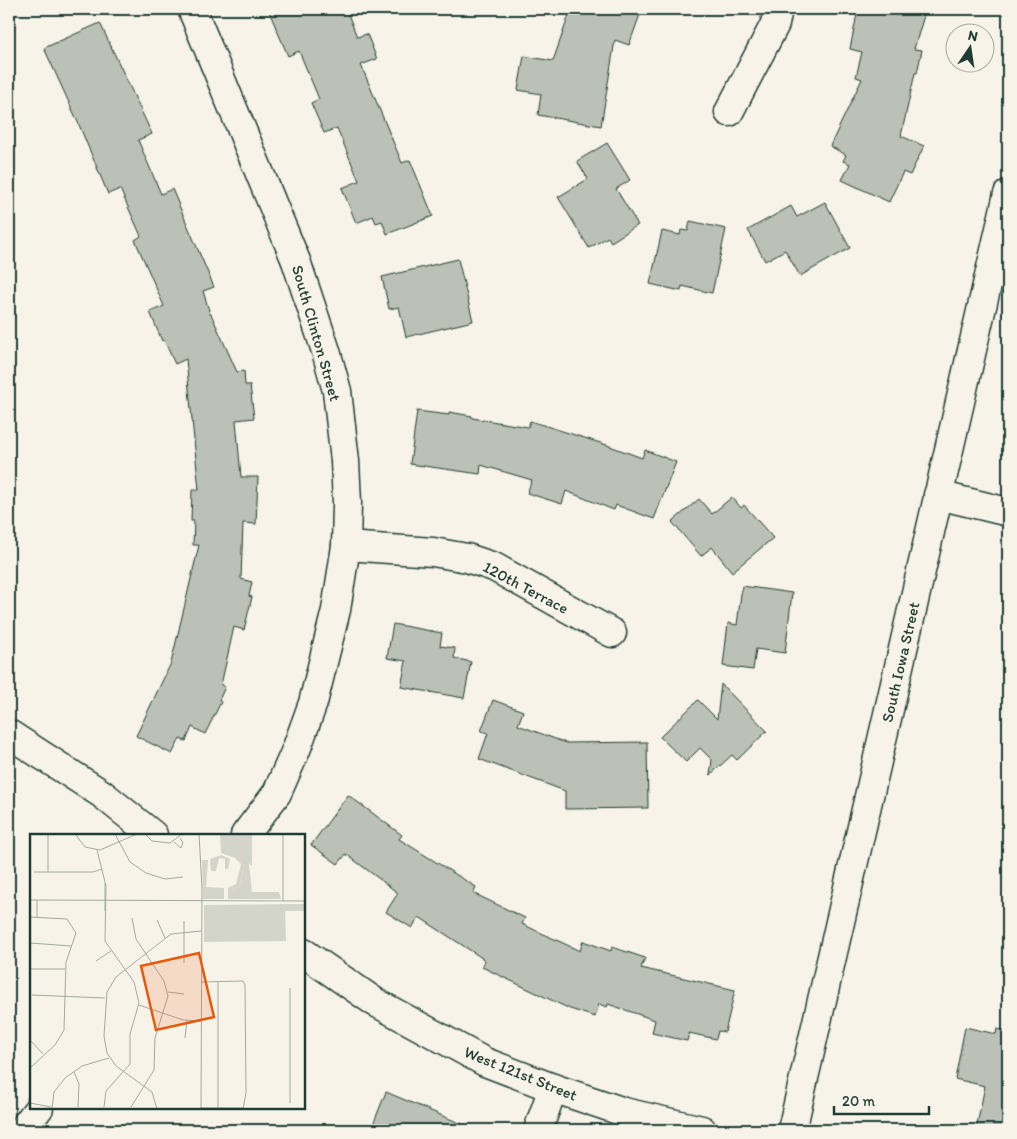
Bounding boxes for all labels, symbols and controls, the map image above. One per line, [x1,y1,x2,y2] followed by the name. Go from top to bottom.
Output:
[944,22,994,72] north arrow
[966,26,979,45] text: N
[288,263,345,403] street label: South Clinton Street
[480,557,572,618] street label: 120th Terrace
[877,600,924,724] street label: South Iowa Street
[30,834,305,1109] inset map
[462,1042,580,1105] street label: West 121st Street
[834,1084,930,1116] scale bar
[842,1092,876,1110] text: 20 m

